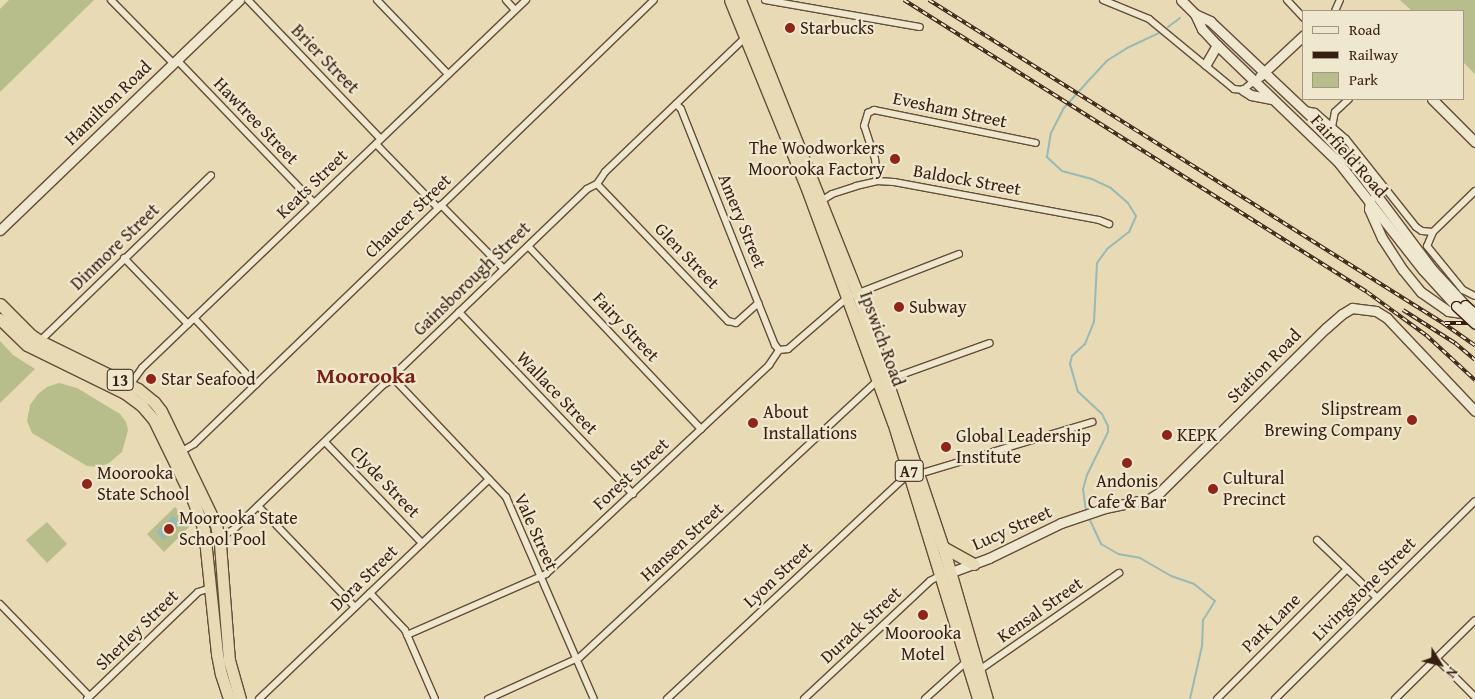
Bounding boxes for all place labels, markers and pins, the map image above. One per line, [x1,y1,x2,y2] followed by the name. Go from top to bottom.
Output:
[800,17,874,39] place label: Starbucks
[784,22,796,34] marker: Starbucks
[748,138,885,180] place label: The Woodworkers Moorooka Factory
[889,153,901,165] marker: The Woodworkers Moorooka Factory
[909,296,967,318] place label: Subway
[893,301,905,313] marker: Subway
[161,368,256,390] place label: Star Seafood
[145,373,157,385] marker: Star Seafood
[1264,399,1402,442] place label: Slipstream Brewing Company
[763,402,857,444] place label: About Installations
[1406,414,1418,426] marker: Slipstream Brewing Company
[747,417,759,429] marker: About Installations
[1177,424,1217,446] place label: KEPK
[956,426,1091,468] place label: Global Leadership Institute
[1161,429,1173,441] marker: KEPK
[940,441,952,453] marker: Global Leadership Institute
[1121,457,1133,469] marker: Andonis Cafe & Bar
[97,463,189,506] place label: Moorooka State School
[1223,468,1286,510] place label: Cultural Precinct
[1088,471,1166,514] place label: Andonis Cafe & Bar
[81,478,93,490] marker: Moorooka State School
[1207,483,1219,495] marker: Cultural Precinct
[179,508,298,550] place label: Moorooka State School Pool
[163,523,175,535] marker: Moorooka State School Pool
[917,609,929,621] marker: Moorooka Motel
[885,623,961,666] place label: Moorooka Motel

